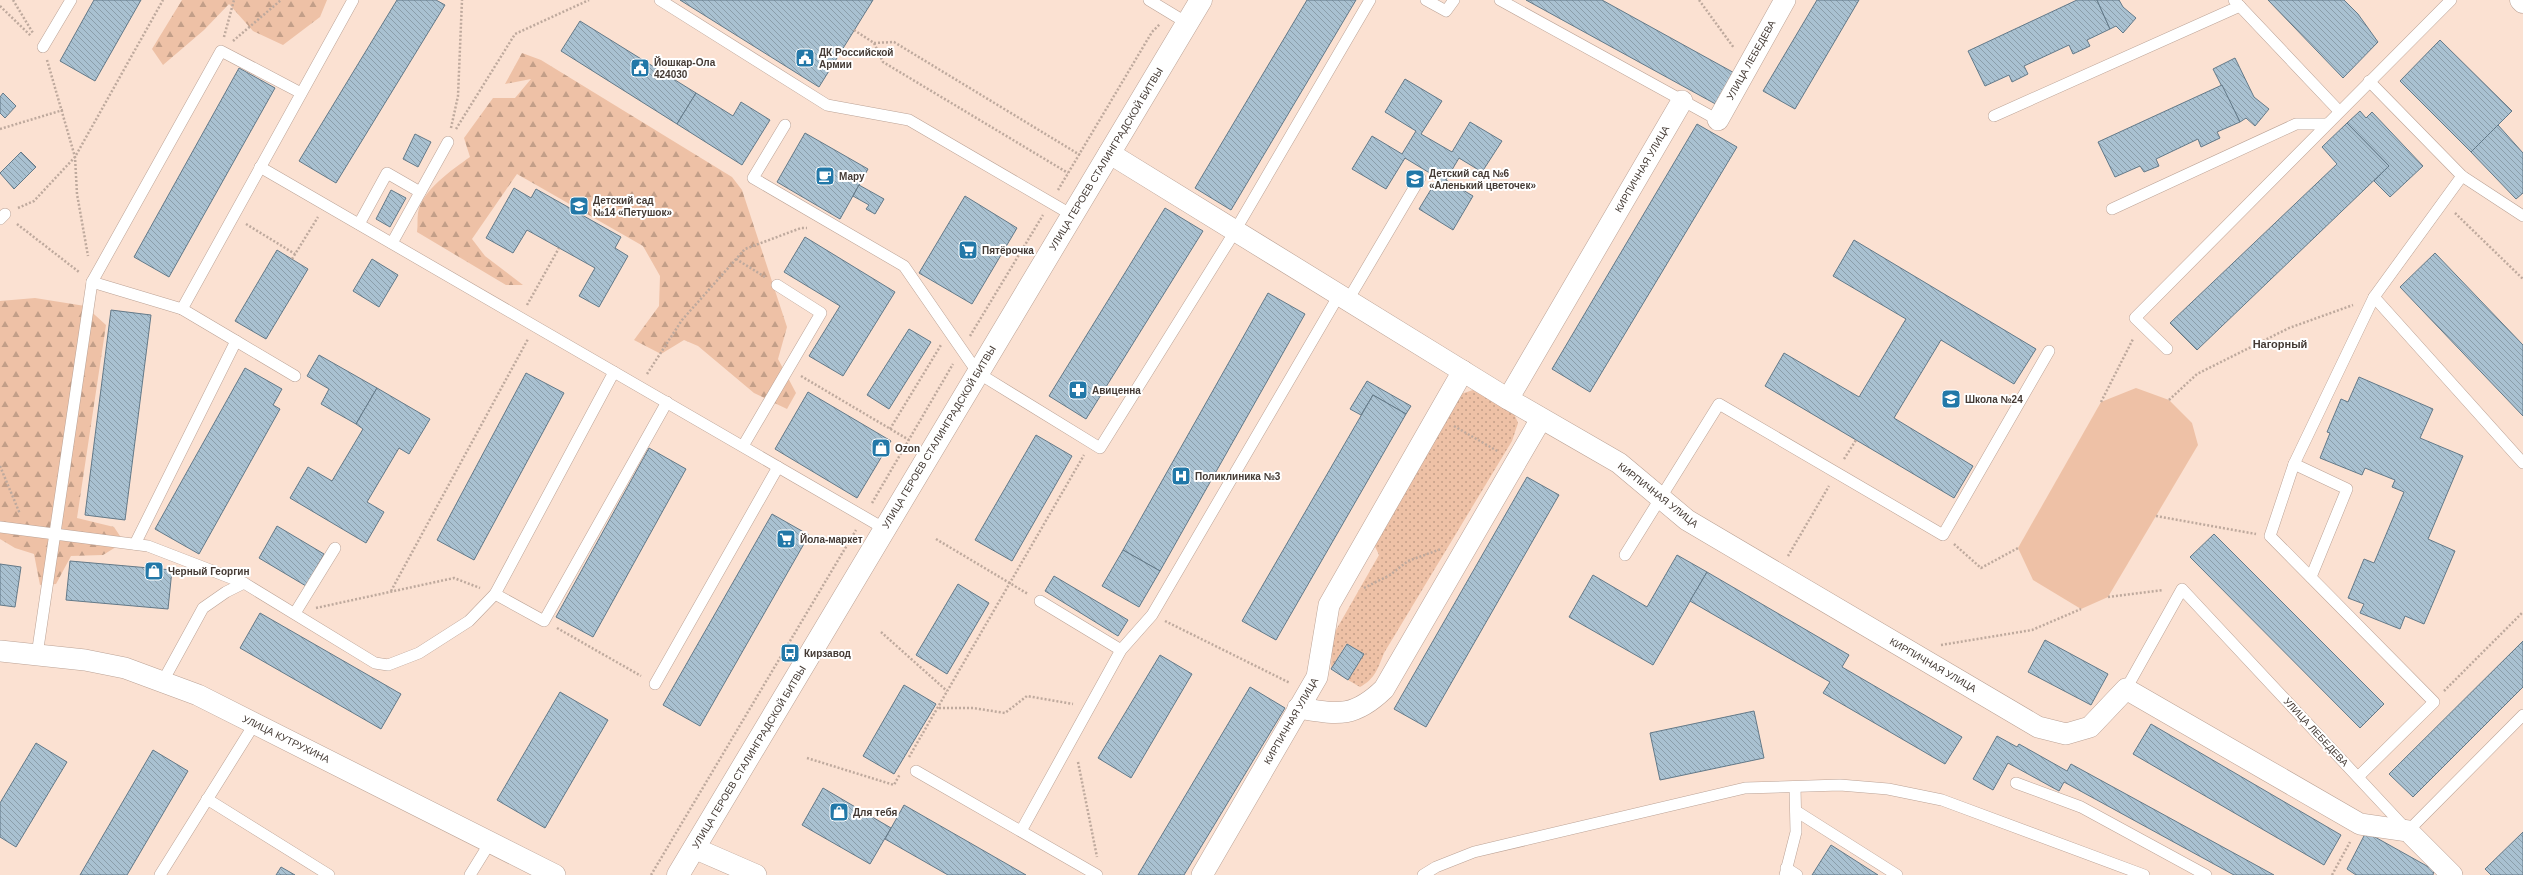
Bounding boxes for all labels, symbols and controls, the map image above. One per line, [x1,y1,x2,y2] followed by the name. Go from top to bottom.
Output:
[1724,18,1778,102] street label: УЛИЦА ЛЕБЕДЕВА
[794,47,816,69] public building icon: ДК Российской Армии
[819,47,894,70] place label: ДК Российской Армии
[654,56,716,80] place label: Йошкар-Ола 424030
[629,57,651,79] public building icon: Йошкар-Ола 424030
[1046,65,1165,252] street label: УЛИЦА ГЕРОЕВ СТАЛИНГРАДСКОЙ БИТВЫ
[1613,123,1672,214] street label: КИРПИЧНАЯ УЛИЦА
[814,165,836,187] cafe icon: Мару
[1404,168,1426,190] school or university icon: Детский сад №6 «Аленький цветочек»
[1429,168,1536,191] place label: Детский сад №6 «Аленький цветочек»
[839,171,865,182] place label: Мару
[568,195,590,217] school or university icon: Детский сад №14 «Петушок»
[593,195,672,218] place label: Детский сад №14 «Петушок»
[957,239,979,261] supermarket icon: Пятёрочка
[982,245,1034,256] place label: Пятёрочка
[2253,338,2307,350] district label: Нагорный
[879,343,998,530] street label: УЛИЦА ГЕРОЕВ СТАЛИНГРАДСКОЙ БИТВЫ
[1067,379,1089,401] pharmacy icon: Авиценна
[1092,385,1141,396] place label: Авиценна
[1940,388,1962,410] school or university icon: Школа №24
[1965,394,2023,405] place label: Школа №24
[870,437,892,459] shop icon: Ozon
[895,443,920,454] place label: Ozon
[1616,460,1700,530] street label: КИРПИЧНАЯ УЛИЦА
[1170,465,1192,487] hospital icon: Поликлиника №3
[1195,471,1281,482] place label: Поликлиника №3
[775,528,797,550] supermarket icon: Йола-маркет
[800,533,863,545] place label: Йола-маркет
[143,560,165,582] shop icon: Черный Георгин
[168,566,250,577] place label: Черный Георгин
[1888,636,1979,695] street label: КИРПИЧНАЯ УЛИЦА
[779,642,801,664] bus stop icon: Кирзавод
[804,648,852,659] place label: Кирзавод
[689,663,808,850] street label: УЛИЦА ГЕРОЕВ СТАЛИНГРАДСКОЙ БИТВЫ
[1262,675,1321,766] street label: КИРПИЧНАЯ УЛИЦА
[2281,696,2351,769] street label: УЛИЦА ЛЕБЕДЕВА
[241,713,332,765] street label: УЛИЦА КУТРУХИНА
[828,801,850,823] shop icon: Для тебя
[853,807,897,818] place label: Для тебя

